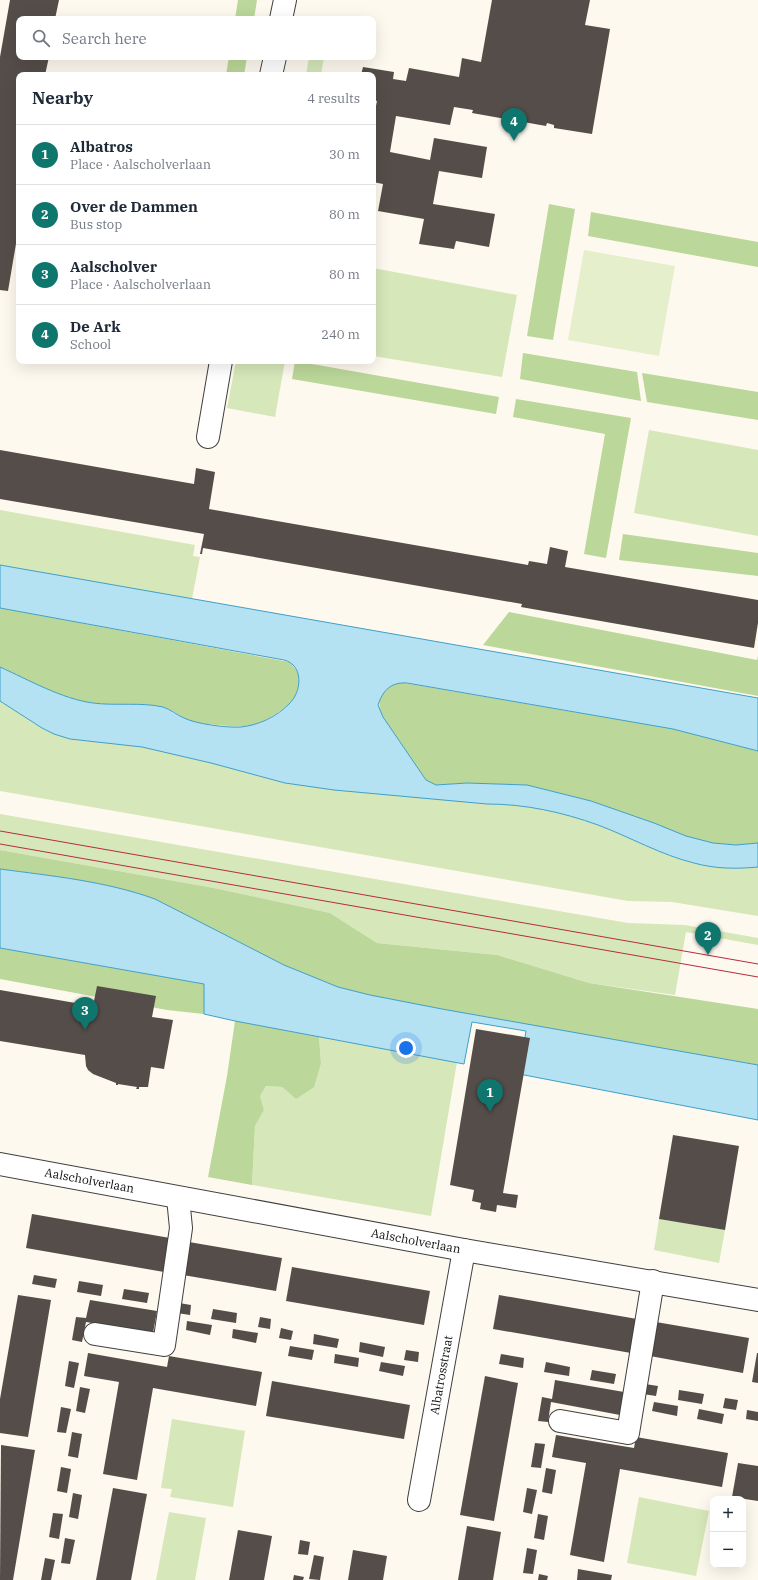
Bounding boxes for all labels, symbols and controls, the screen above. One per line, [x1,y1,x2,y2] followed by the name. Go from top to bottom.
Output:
[16,16,376,60] search box
[30,27,52,49] icon: search
[62,29,147,48] text: Search here
[32,87,93,109] text: Nearby
[307,90,360,107] text: 4 results
[501,108,527,141] pin: 4
[70,137,133,156] text: Albatros
[41,146,49,163] text: 1
[329,146,360,163] text: 30 m
[70,156,211,173] text: Place · Aalscholverlaan
[70,197,198,216] text: Over de Dammen
[41,206,49,223] text: 2
[329,206,360,223] text: 80 m
[70,216,122,233] text: Bus stop
[70,257,157,276] text: Aalscholver
[41,266,49,283] text: 3
[329,266,360,283] text: 80 m
[70,276,211,293] text: Place · Aalscholverlaan
[70,317,121,336] text: De Ark
[41,326,49,343] text: 4
[321,326,360,343] text: 240 m
[70,336,111,353] text: School
[695,922,721,955] pin: 2
[72,997,98,1030] pin: 3
[396,1038,416,1058] your location
[477,1079,503,1112] pin: 1
[44,1164,136,1196] street label: Aalscholverlaan
[370,1225,462,1256] street label: Aalscholverlaan
[427,1334,455,1416] street label: Albatrosstraat
[710,1496,746,1568] map controls
[710,1496,746,1532] button: +
[710,1532,746,1568] button: −

